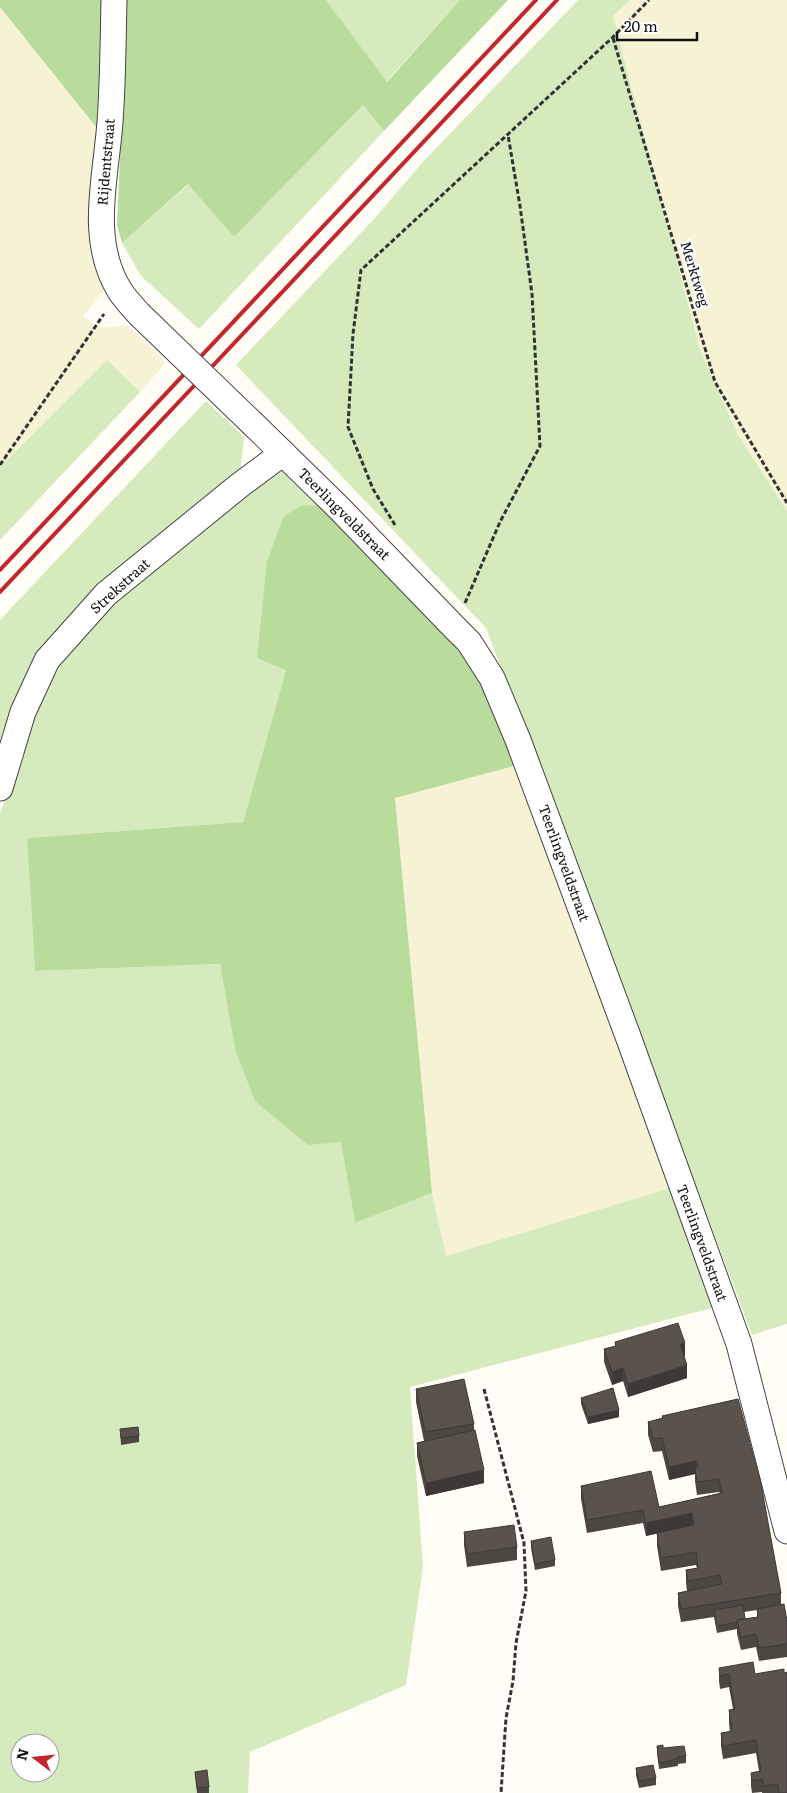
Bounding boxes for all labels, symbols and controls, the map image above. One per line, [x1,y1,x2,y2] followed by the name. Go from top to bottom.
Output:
[617,10,697,42] scale bar
[624,14,658,37] text: 20 m
[91,117,119,206] street label: Rijdentstraat
[676,238,716,309] street label: Merktweg
[294,463,396,564] street label: Teerlingveldstraat
[85,553,154,618] street label: Strekstraat
[534,801,596,924] street label: Teerlingveldstraat
[672,1181,734,1304] street label: Teerlingveldstraat
[10,1733,60,1783] north arrow
[10,1745,33,1763] text: N

